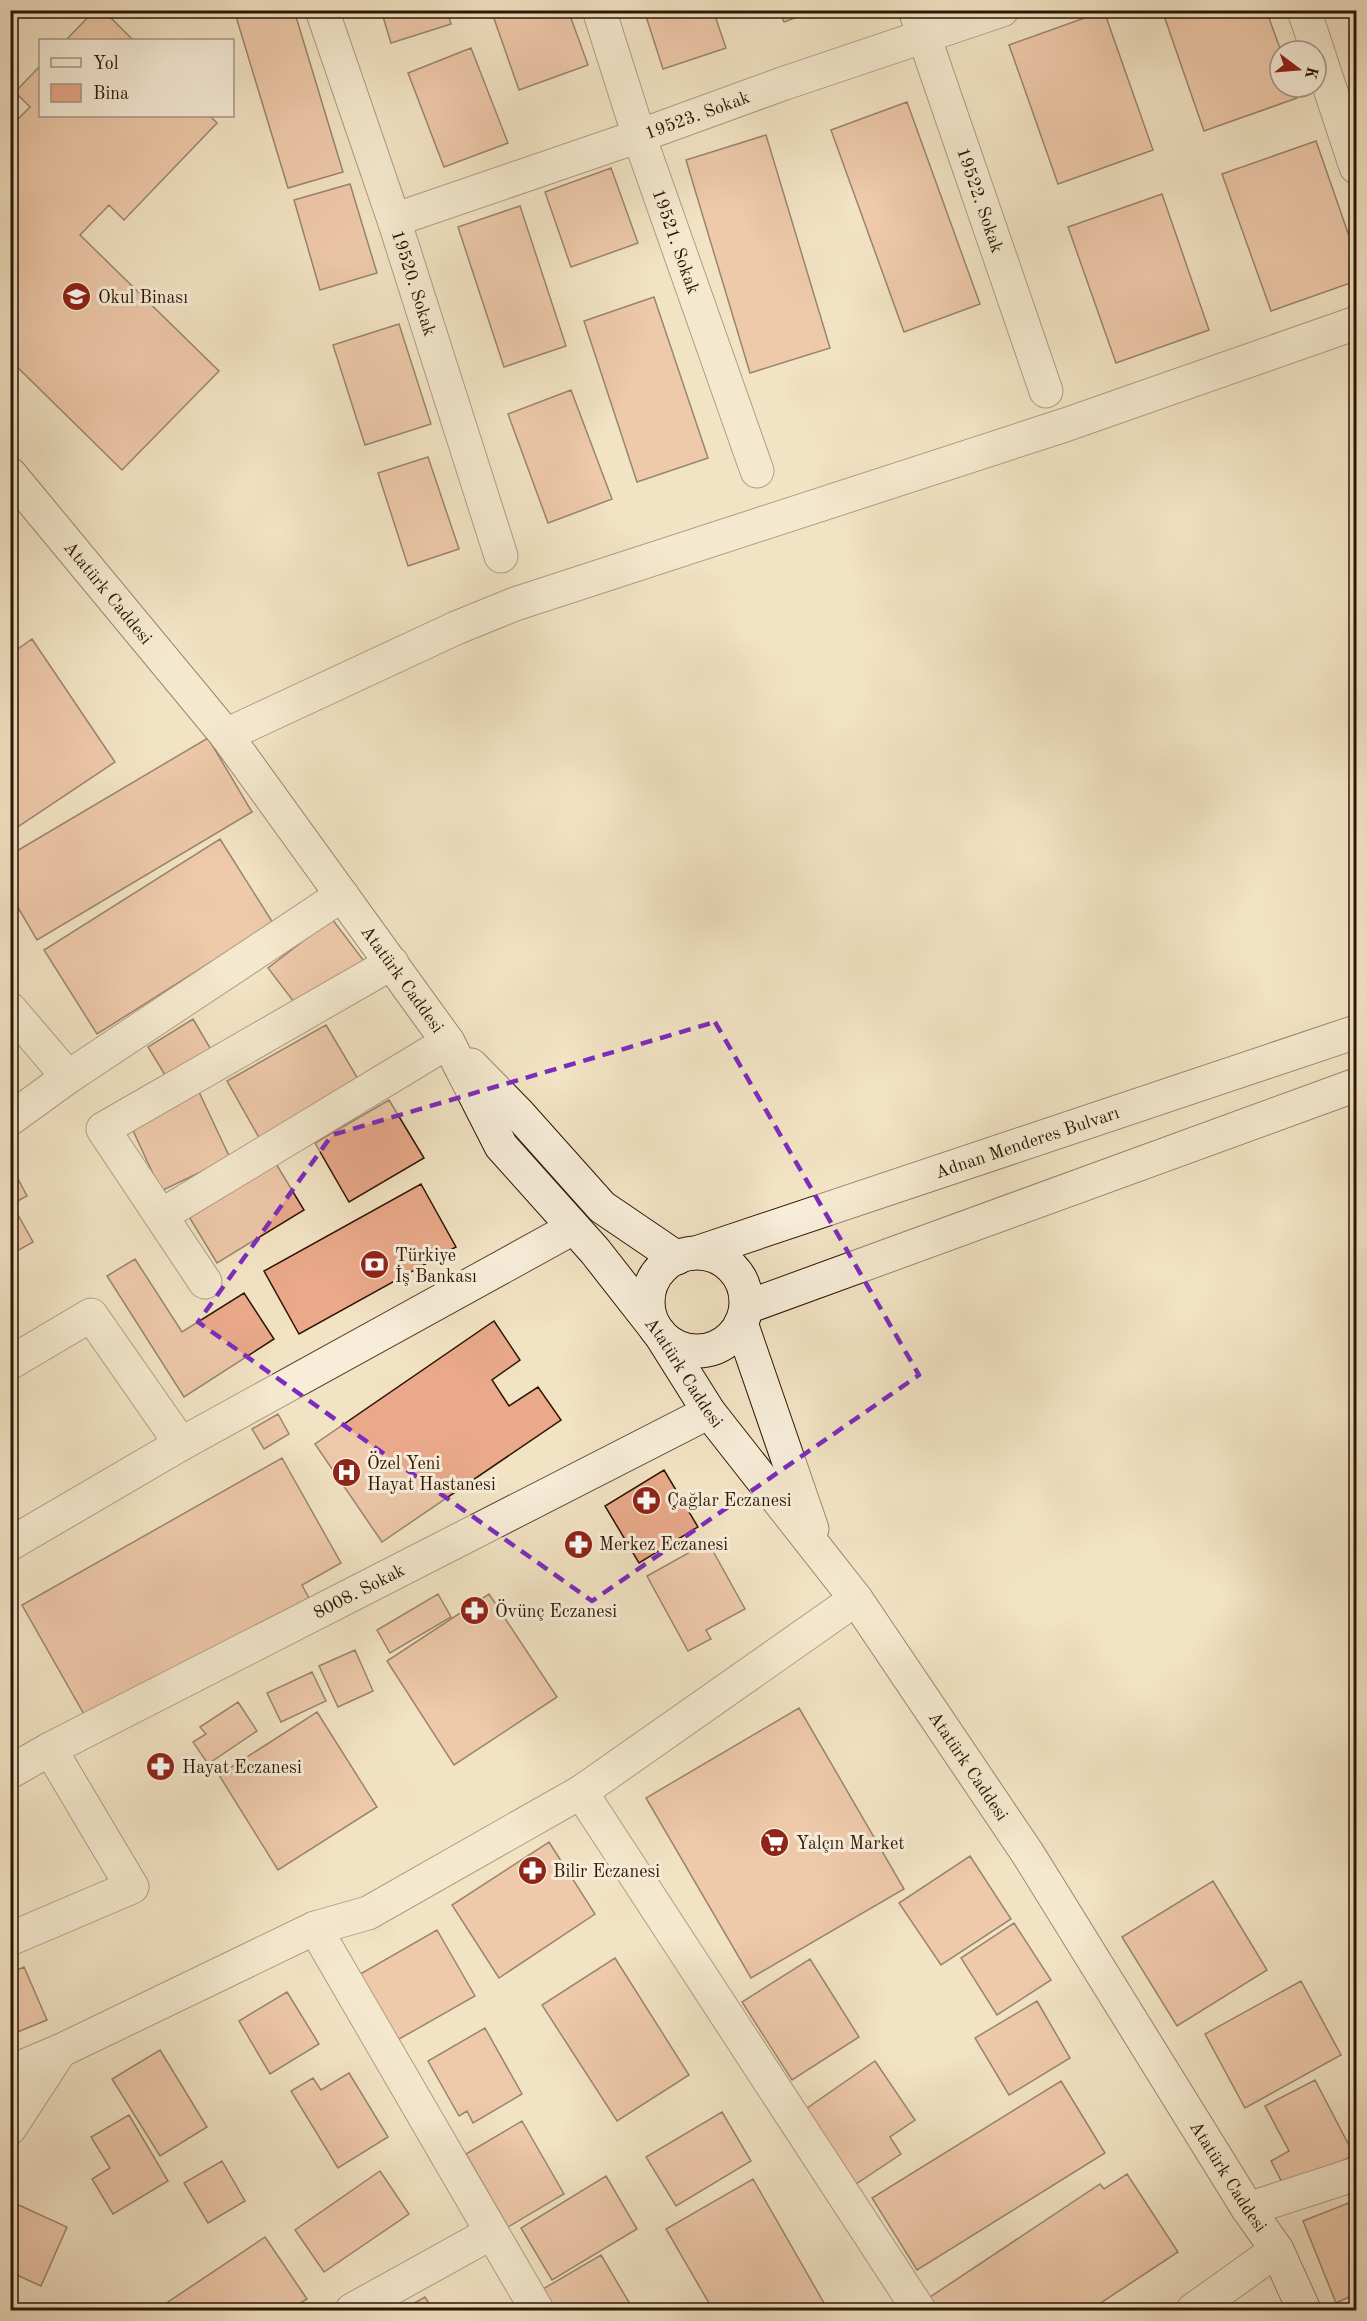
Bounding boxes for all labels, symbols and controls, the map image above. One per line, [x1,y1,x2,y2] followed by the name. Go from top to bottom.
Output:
[39,39,234,117] legend
[1268,39,1328,99] north arrow
[93,55,119,73] text: Yol
[1301,64,1320,81] text: K
[93,85,129,103] text: Bina
[643,88,752,143] street label: 19523. Sokak
[953,145,1006,255] street label: 19522. Sokak
[648,187,702,297] street label: 19521. Sokak
[388,228,438,338] street label: 19520. Sokak
[61,281,93,313] school or university icon: Okul Binası
[98,289,188,307] place label: Okul Binası
[60,538,155,648] street label: Atatürk Caddesi
[357,923,446,1037] street label: Atatürk Caddesi
[933,1104,1122,1182] street label: Adnan Menderes Bulvarı
[395,1247,477,1286] place label: Türkiye İş Bankası
[358,1249,390,1281] bank icon: Türkiye İş Bankası
[641,1315,726,1432] street label: Atatürk Caddesi
[367,1451,496,1494] place label: Özel Yeni Hayat Hastanesi
[330,1457,362,1489] hospital icon: Özel Yeni Hayat Hastanesi
[630,1484,662,1516] pharmacy icon: Çağlar Eczanesi
[667,1492,792,1510] place label: Çağlar Eczanesi
[562,1528,594,1560] pharmacy icon: Merkez Eczanesi
[599,1536,728,1554] place label: Merkez Eczanesi
[311,1561,408,1623] street label: 8008. Sokak
[458,1595,490,1627] pharmacy icon: Övünç Eczanesi
[495,1599,617,1621] place label: Övünç Eczanesi
[925,1709,1011,1824] street label: Atatürk Caddesi
[145,1751,177,1783] pharmacy icon: Hayat Eczanesi
[182,1759,302,1777] place label: Hayat Eczanesi
[759,1827,791,1859] supermarket icon: Yalçın Market
[796,1835,904,1853] place label: Yalçın Market
[516,1855,548,1887] pharmacy icon: Bilir Eczanesi
[553,1863,660,1881] place label: Bilir Eczanesi
[1186,2118,1270,2236] street label: Atatürk Caddesi

